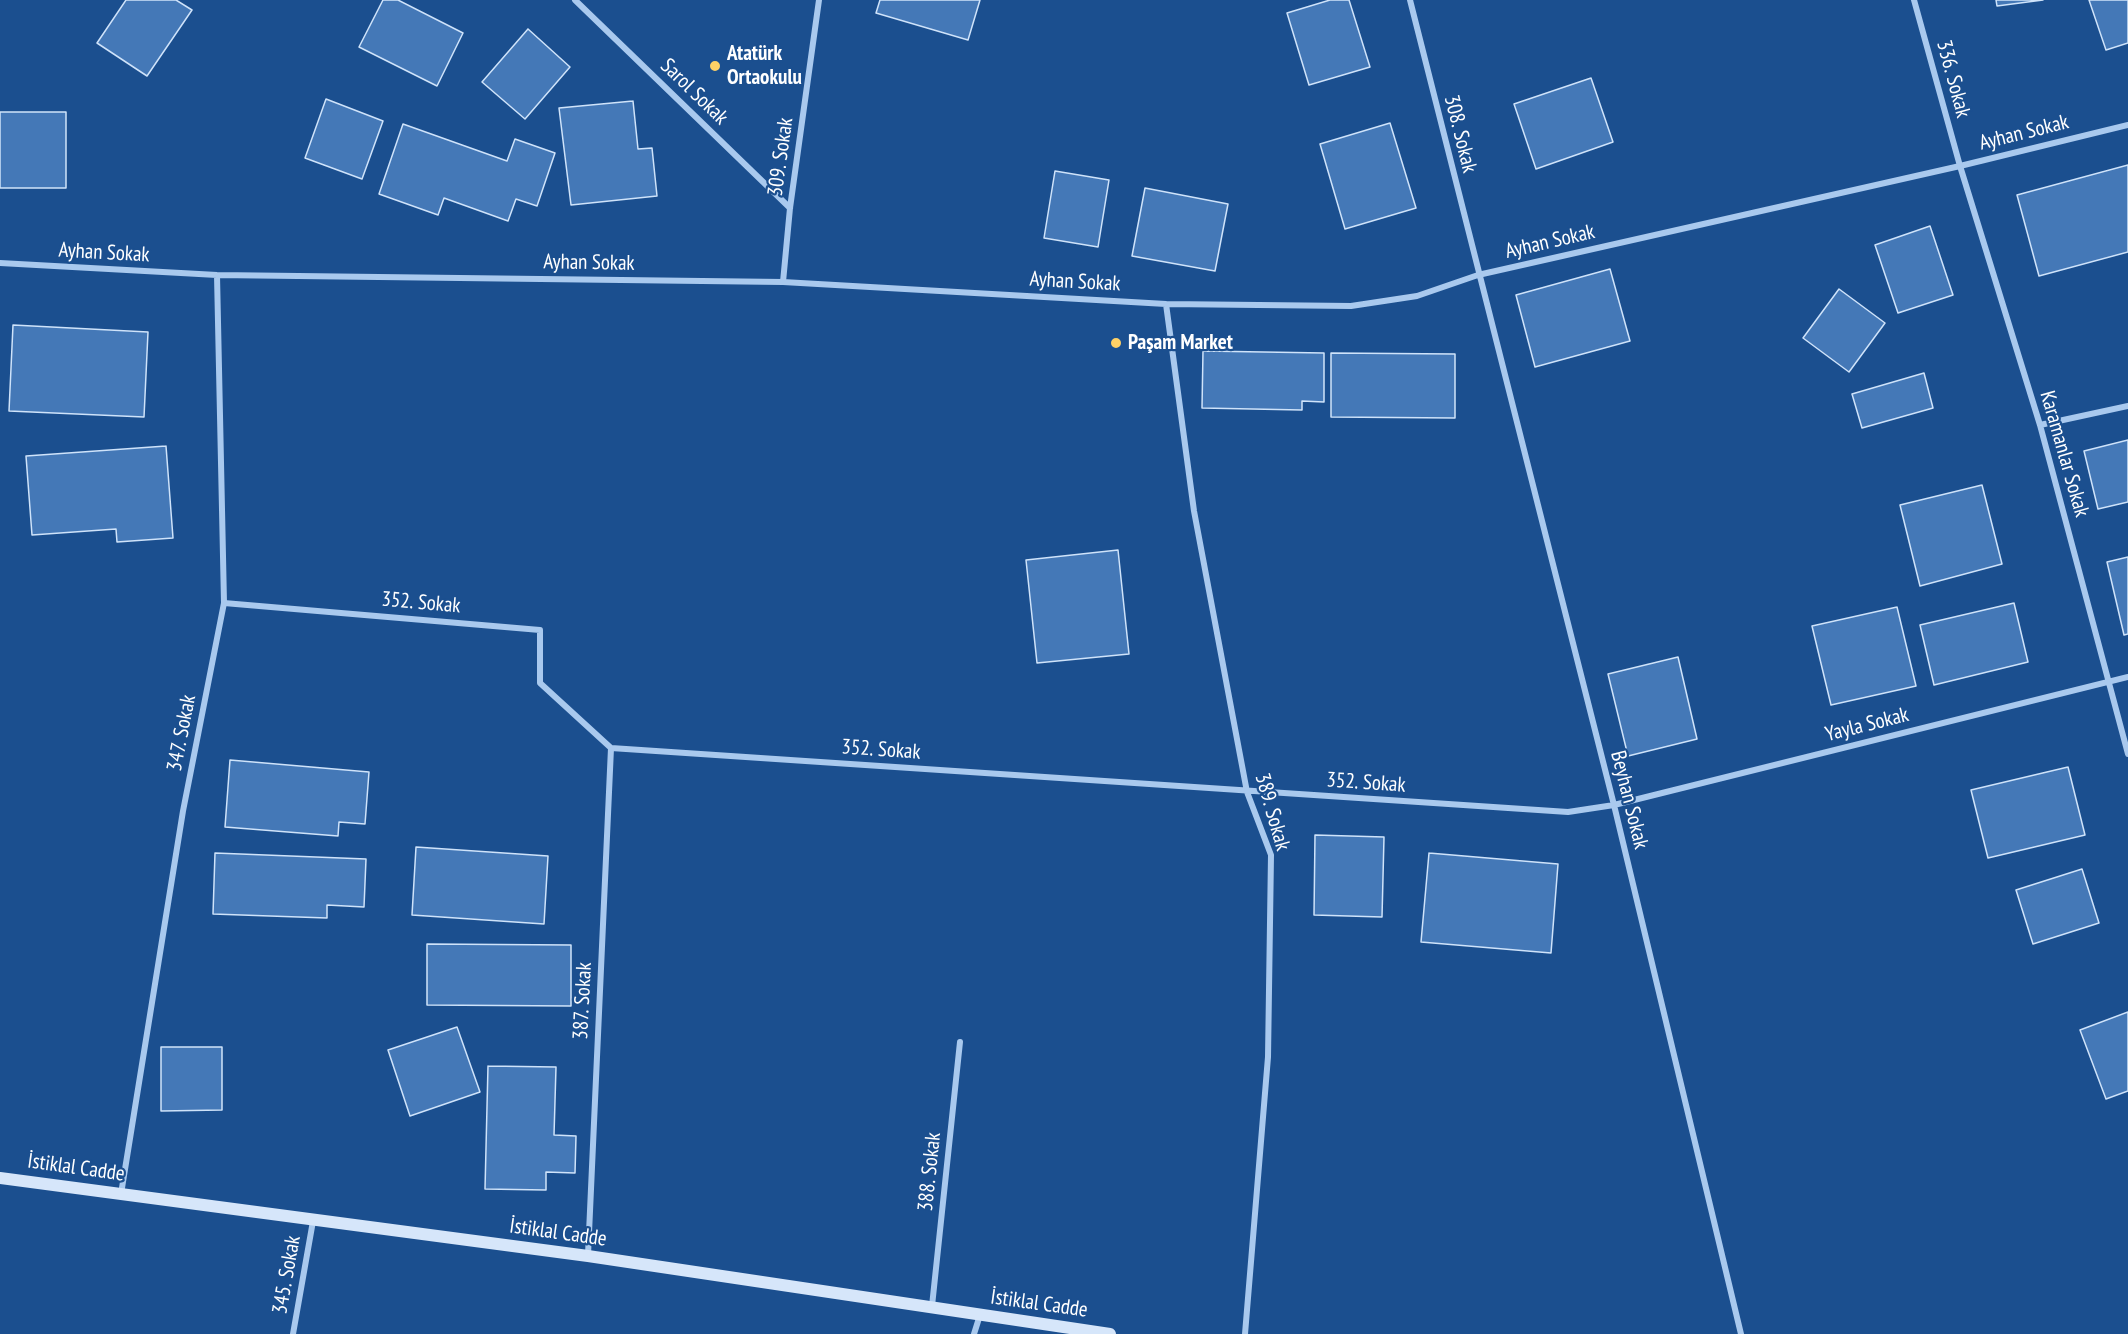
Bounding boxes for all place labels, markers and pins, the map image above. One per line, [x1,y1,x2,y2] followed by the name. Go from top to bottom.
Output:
[727,41,802,91] place label: Atatürk Ortaokulu
[708,59,722,73] marker: Atatürk Ortaokulu
[1128,330,1233,356] place label: Paşam Market
[1109,336,1123,350] marker: Paşam Market

